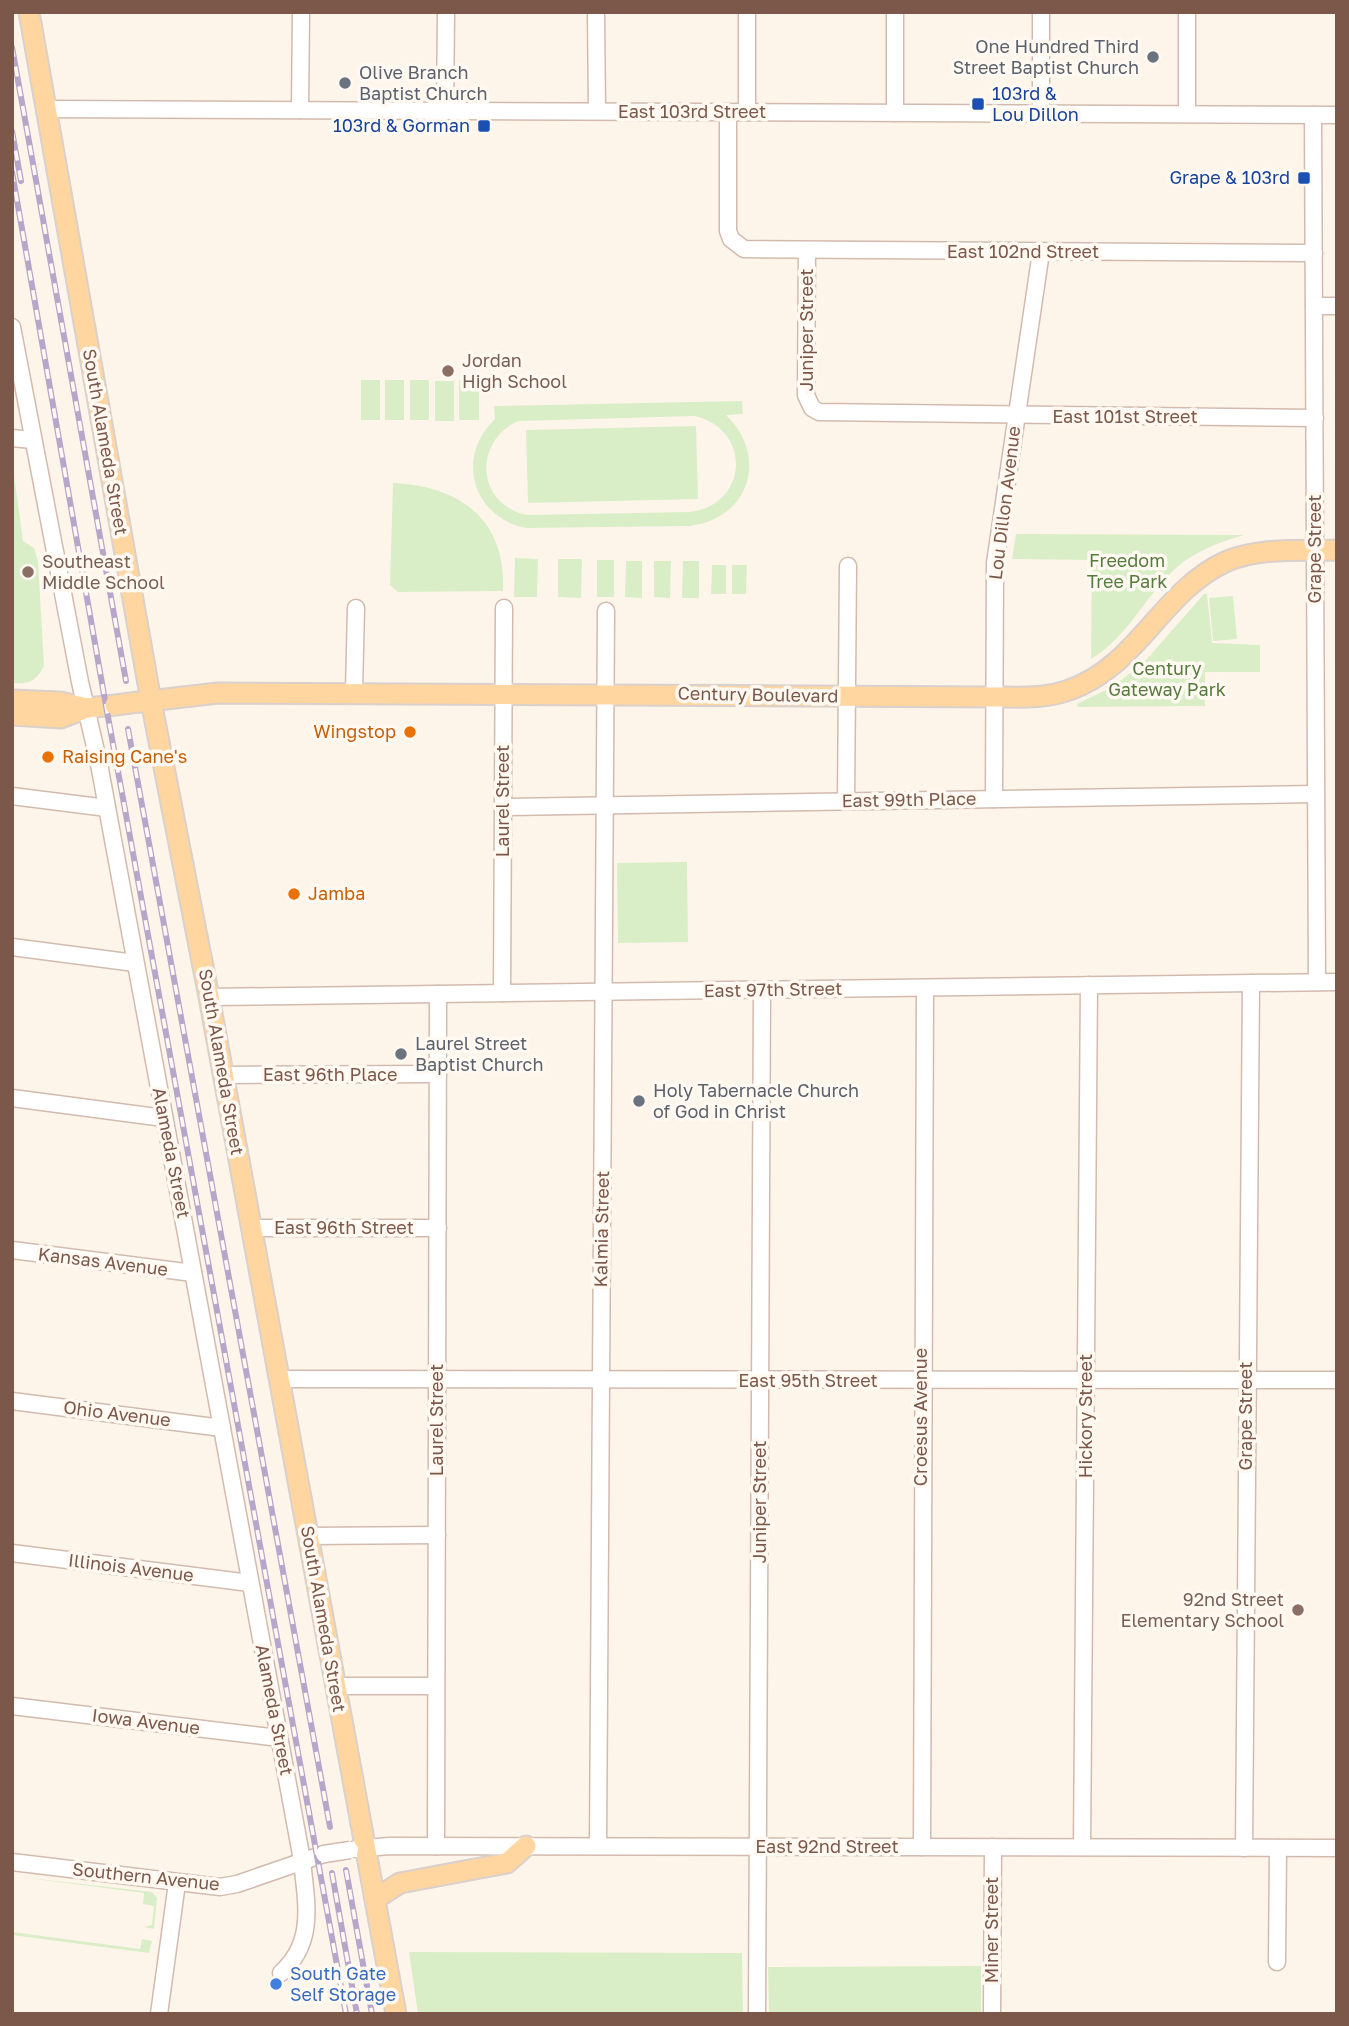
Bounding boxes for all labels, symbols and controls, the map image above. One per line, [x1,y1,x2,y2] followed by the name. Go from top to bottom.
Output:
[953,35,1139,78] place label: One Hundred Third Street Baptist Church
[1145,49,1161,65] marker: One Hundred Third Street Baptist Church
[359,61,487,104] place label: Olive Branch Baptist Church
[337,75,353,91] marker: Olive Branch Baptist Church
[992,82,1079,125] place label: 103rd & Lou Dillon
[970,96,986,112] marker: 103rd & Lou Dillon
[618,100,766,122] street label: East 103rd Street
[333,114,470,136] place label: 103rd & Gorman
[476,118,492,134] marker: 103rd & Gorman
[1169,166,1290,188] place label: Grape & 103rd
[1296,170,1312,186] marker: Grape & 103rd
[947,240,1099,262] street label: East 102nd Street
[795,268,817,392] street label: Juniper Street
[79,347,133,537] street label: South Alameda Street
[462,349,567,392] place label: Jordan High School
[440,363,456,379] marker: Jordan High School
[1052,405,1198,427] street label: East 101st Street
[984,425,1024,581] street label: Lou Dillon Avenue
[1303,495,1325,604] street label: Grape Street
[1087,549,1167,592] park label: Freedom Tree Park
[42,550,165,593] place label: Southeast Middle School
[20,564,36,580] marker: Southeast Middle School
[1108,657,1226,700] park label: Century Gateway Park
[677,682,839,706] street label: Century Boulevard
[313,720,396,742] place label: Wingstop
[402,724,418,740] marker: Wingstop
[62,745,187,767] place label: Raising Cane's
[491,745,513,857] street label: Laurel Street
[40,749,56,765] marker: Raising Cane's
[841,787,977,811] street label: East 99th Place
[308,882,365,904] place label: Jamba
[286,886,302,902] marker: Jamba
[195,967,249,1157] street label: South Alameda Street
[703,977,843,1001] street label: East 97th Street
[415,1032,543,1075] place label: Laurel Street Baptist Church
[393,1046,409,1062] marker: Laurel Street Baptist Church
[263,1063,397,1085] street label: East 96th Place
[653,1079,859,1122] place label: Holy Tabernacle Church of God in Christ
[148,1085,195,1220] street label: Alameda Street
[631,1093,647,1109] marker: Holy Tabernacle Church of God in Christ
[589,1170,613,1288] street label: Kalmia Street
[274,1216,414,1238] street label: East 96th Street
[37,1242,169,1280] street label: Kansas Avenue
[909,1348,931,1486] street label: Croesus Avenue
[1074,1354,1096,1478] street label: Hickory Street
[1234,1362,1256,1471] street label: Grape Street
[425,1364,447,1476] street label: Laurel Street
[738,1369,878,1391] street label: East 95th Street
[62,1396,172,1431] street label: Ohio Avenue
[748,1440,770,1564] street label: Juniper Street
[297,1524,351,1714] street label: South Alameda Street
[67,1548,195,1586] street label: Illinois Avenue
[1120,1588,1284,1631] place label: 92nd Street Elementary School
[1290,1602,1306,1618] marker: 92nd Street Elementary School
[251,1642,298,1777] street label: Alameda Street
[91,1703,201,1739] street label: Iowa Avenue
[755,1835,899,1857] street label: East 92nd Street
[71,1857,221,1895] street label: Southern Avenue
[980,1877,1002,1983] street label: Miner Street
[290,1962,396,2005] place label: South Gate Self Storage
[268,1976,284,1992] marker: South Gate Self Storage

